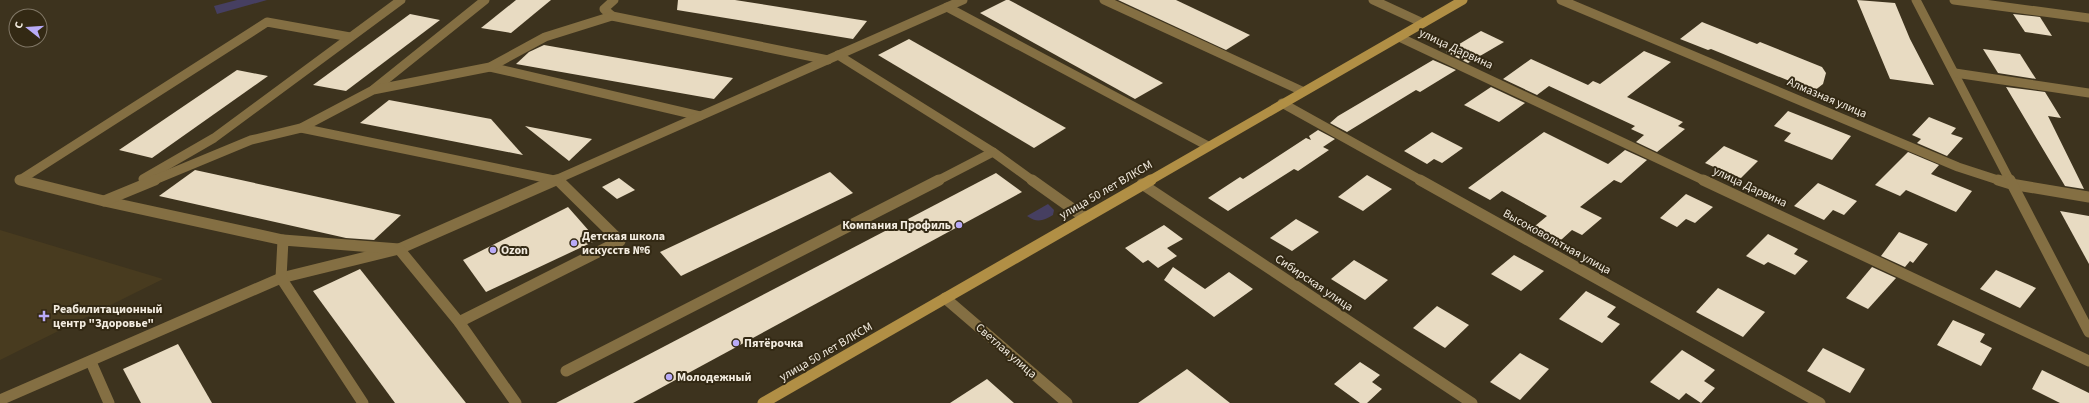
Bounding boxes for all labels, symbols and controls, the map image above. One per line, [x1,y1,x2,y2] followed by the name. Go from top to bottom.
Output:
[8,8,48,48] north arrow
[11,19,27,30] text: С
[1416,24,1496,74] street label: улица Дарвина
[1785,74,1869,122] street label: Алмазная улица
[1056,156,1156,224] street label: улица 50 лет ВЛКСМ
[1710,162,1790,212] street label: улица Дарвина
[1500,205,1614,279] street label: Высоковольтная улица
[842,217,951,234] place label: Компания Профиль
[954,220,964,230] marker: Компания Профиль
[582,228,665,259] place label: Детская школа искусств №6
[569,238,579,248] marker: Детская школа искусств №6
[501,242,528,259] place label: Ozon
[488,245,498,255] marker: Ozon
[1272,251,1356,315] street label: Сибирская улица
[53,301,163,332] place label: Реабилитационный центр "Здоровье"
[38,310,50,322] marker: Реабилитационный центр "Здоровье"
[776,318,876,386] street label: улица 50 лет ВЛКСМ
[972,320,1040,382] street label: Светлая улица
[744,335,803,352] place label: Пятёрочка
[731,338,741,348] marker: Пятёрочка
[677,369,751,386] place label: Молодежный
[664,372,674,382] marker: Молодежный

